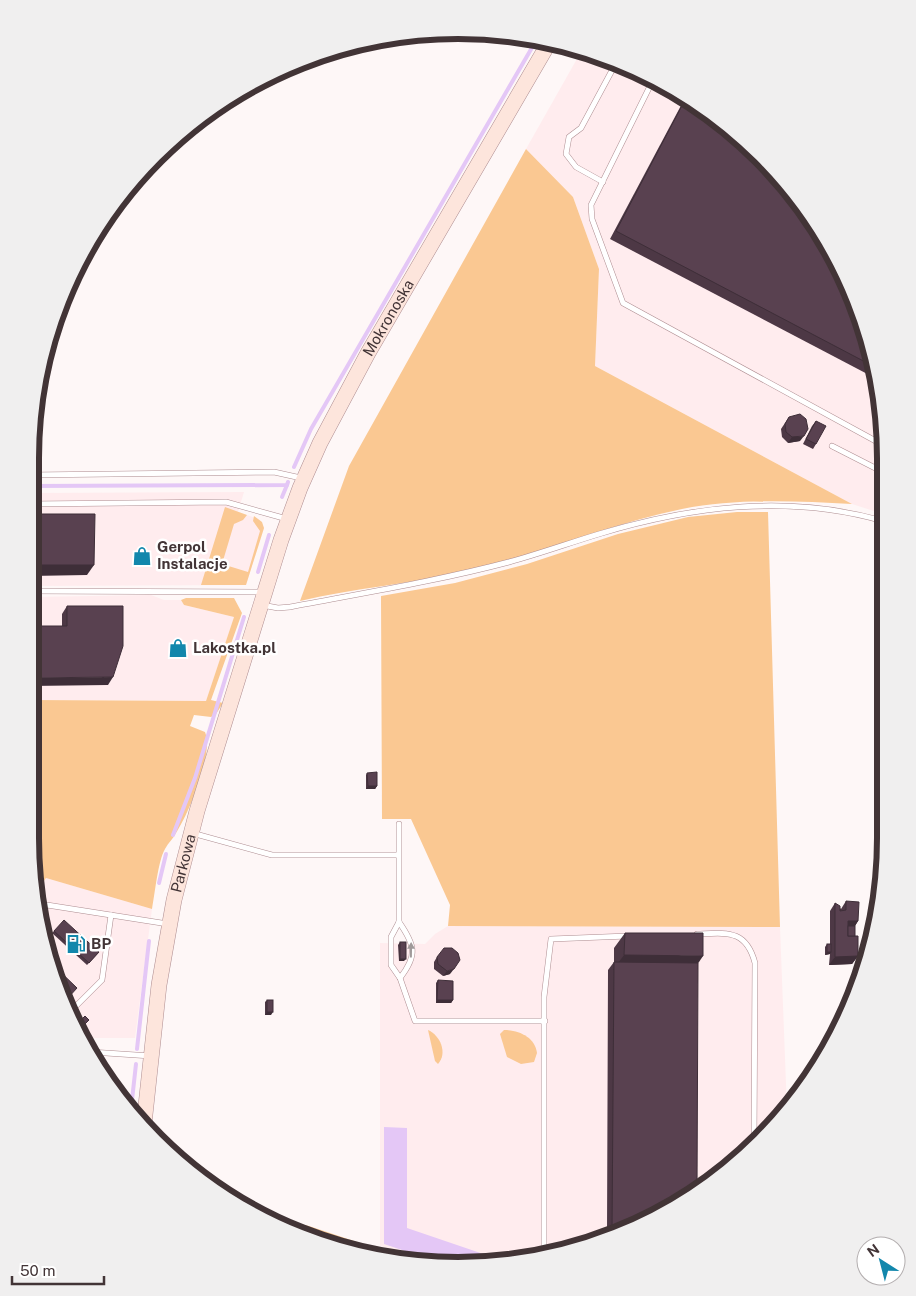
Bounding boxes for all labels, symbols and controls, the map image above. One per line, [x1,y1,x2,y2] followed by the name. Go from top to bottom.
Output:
[359,276,417,359] street label: Mokronoska
[157,538,228,572] place label: Gerpol Instalacje
[131,545,153,567] shop icon: Gerpol Instalacje
[167,637,189,659] shop icon: Lakostka.pl
[193,639,276,656] place label: Lakostka.pl
[167,832,199,894] street label: Parkowa
[65,933,87,955] fuel station icon: BP
[91,935,111,952] place label: BP
[407,942,415,958] one-way arrow
[856,1236,906,1286] north arrow
[864,1241,882,1260] text: N
[12,1254,105,1286] scale bar
[20,1262,55,1279] text: 50 m

